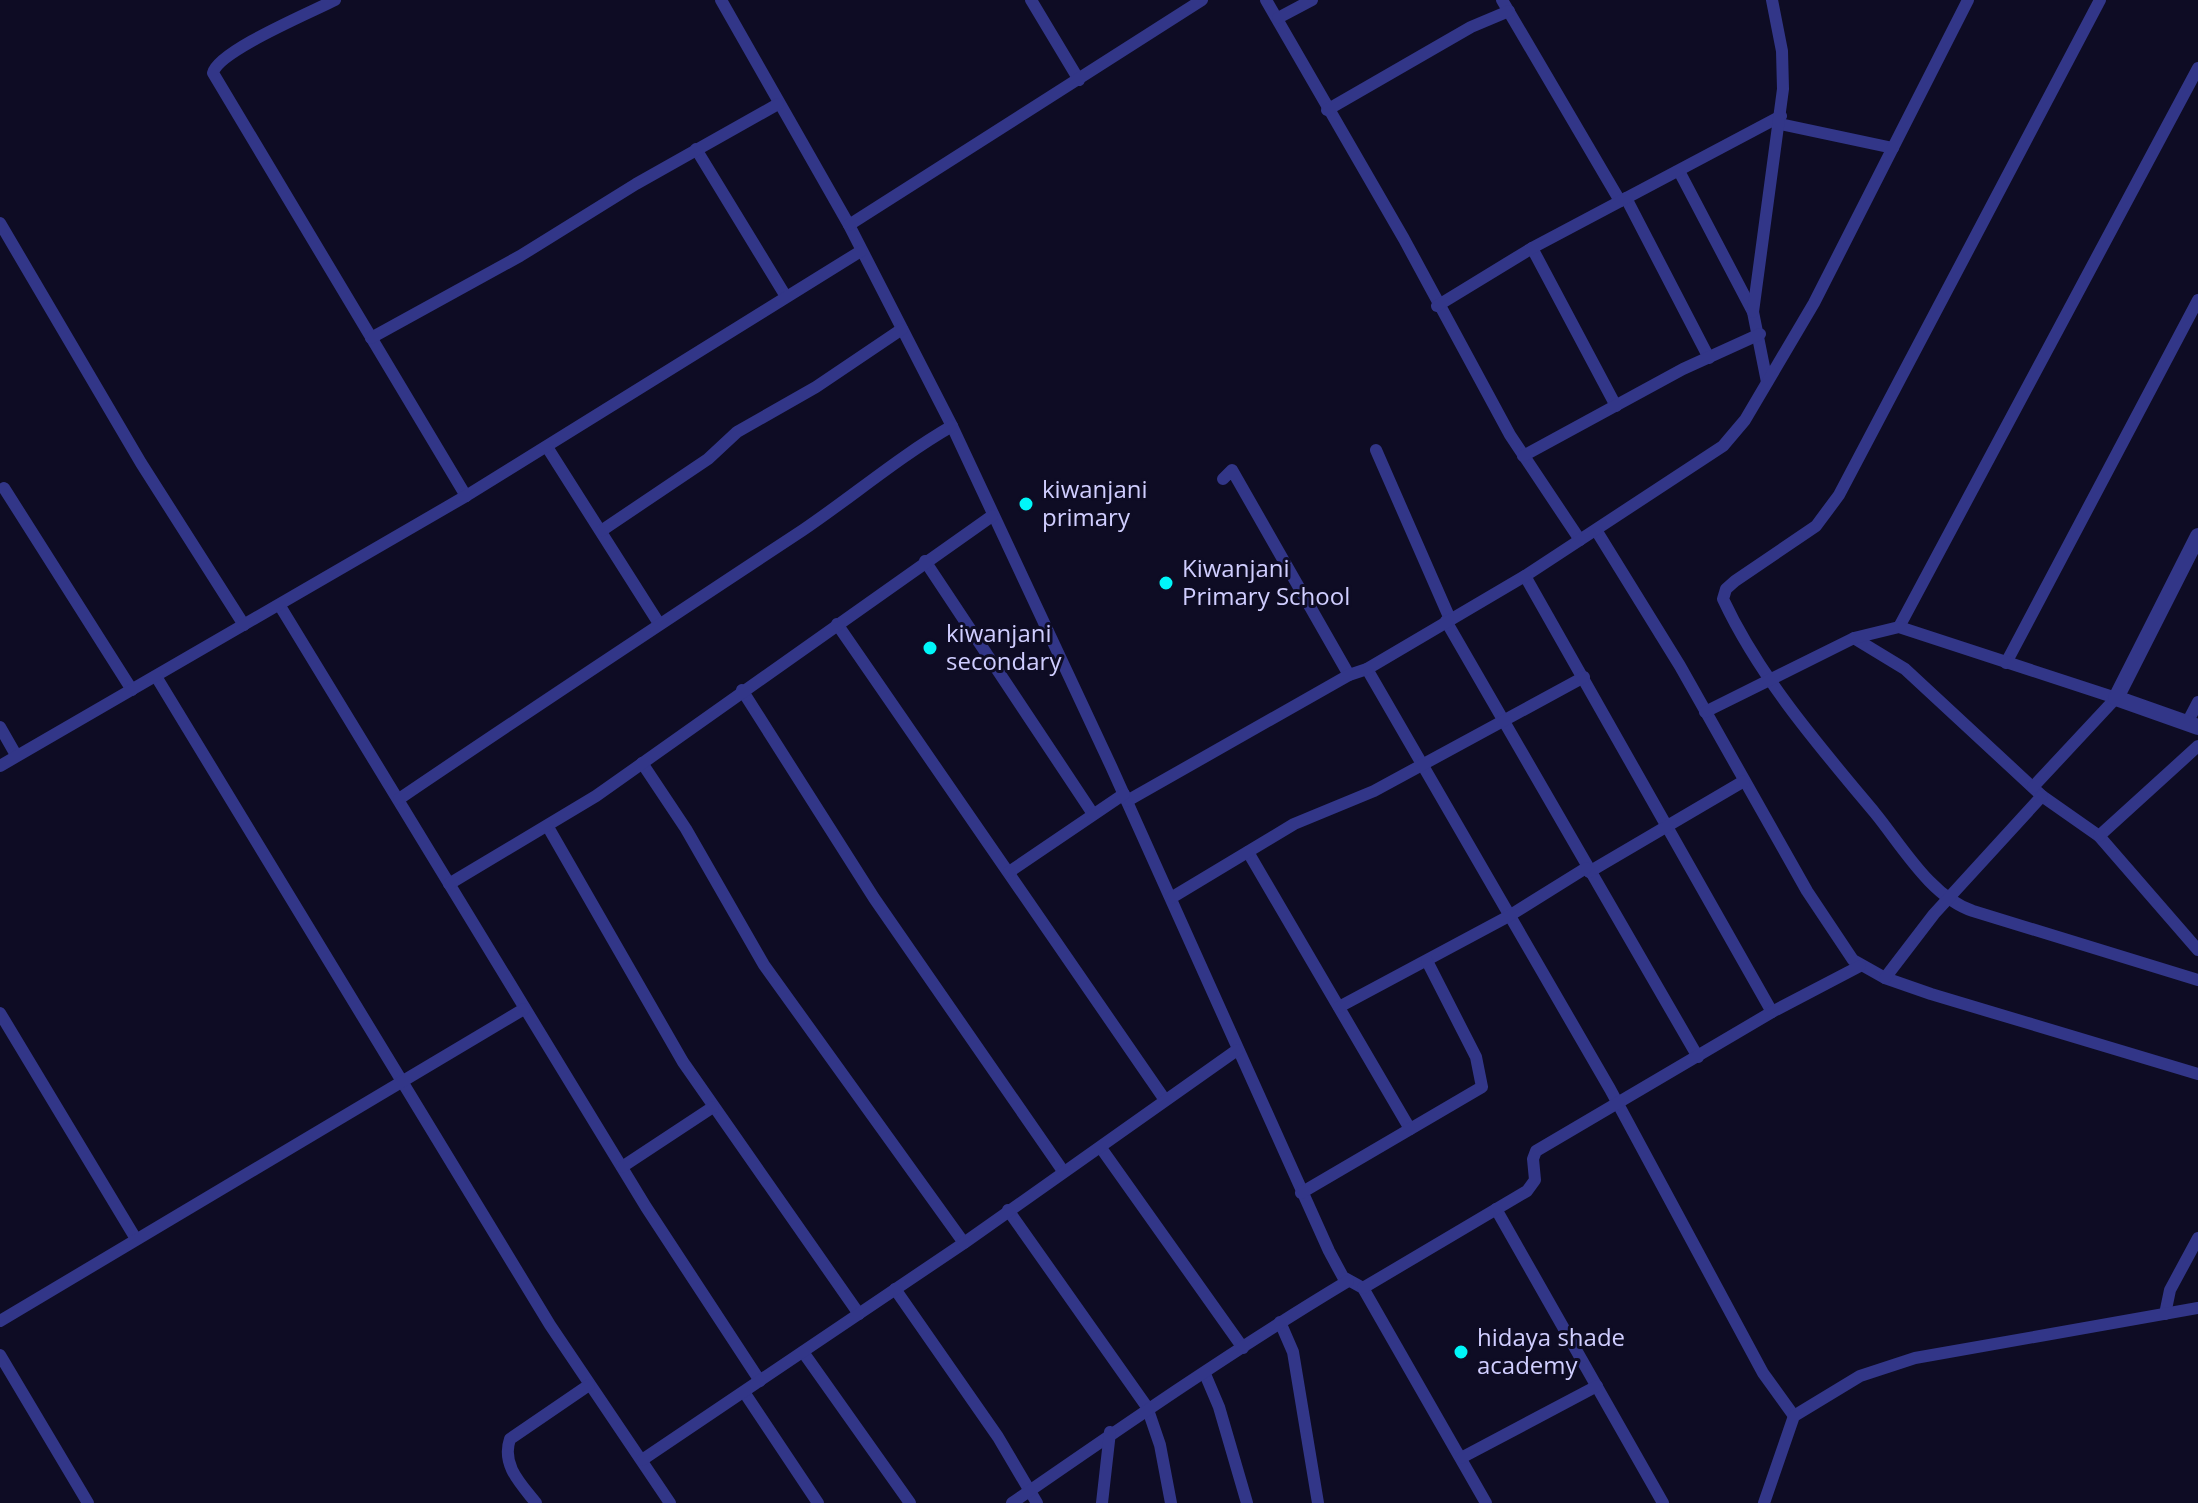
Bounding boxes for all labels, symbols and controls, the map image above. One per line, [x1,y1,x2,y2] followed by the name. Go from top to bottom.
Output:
[1042,472,1148,533] place label: kiwanjani primary
[1017,495,1035,513] marker: kiwanjani primary
[1182,551,1350,612] place label: Kiwanjani Primary School
[1157,574,1175,592] marker: Kiwanjani Primary School
[946,616,1062,677] place label: kiwanjani secondary
[921,639,939,657] marker: kiwanjani secondary
[1477,1320,1625,1381] place label: hidaya shade academy
[1452,1343,1470,1361] marker: hidaya shade academy

